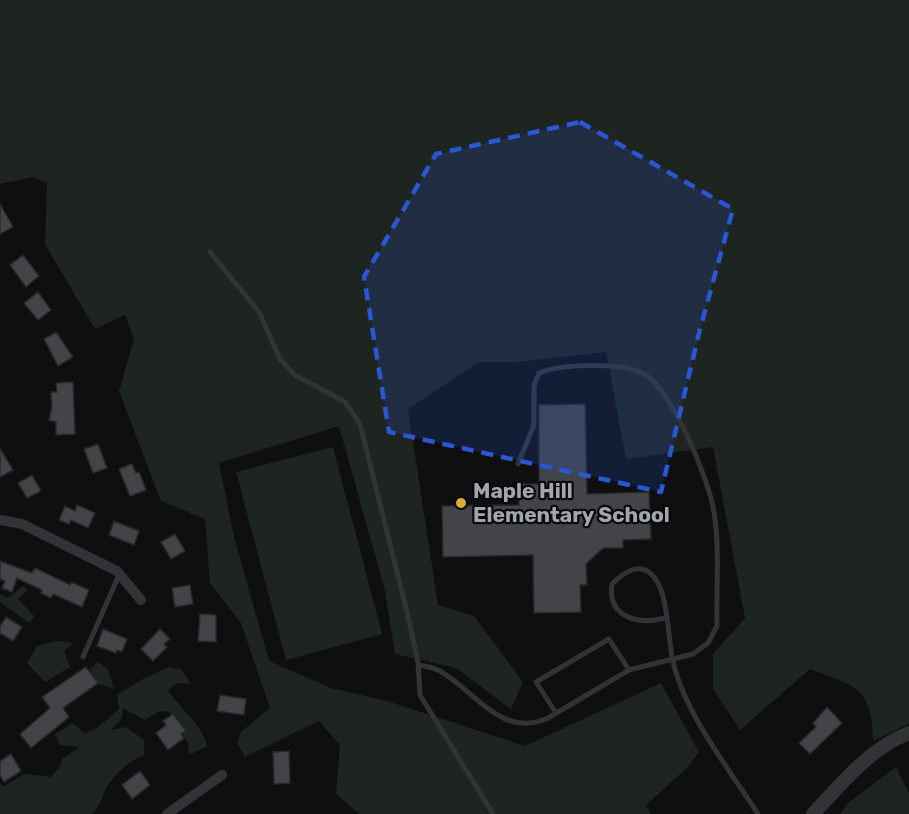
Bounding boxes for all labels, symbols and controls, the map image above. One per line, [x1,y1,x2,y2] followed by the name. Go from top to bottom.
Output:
[473,478,670,527] place label: Maple Hill Elementary School
[454,496,468,510] marker: Maple Hill Elementary School

